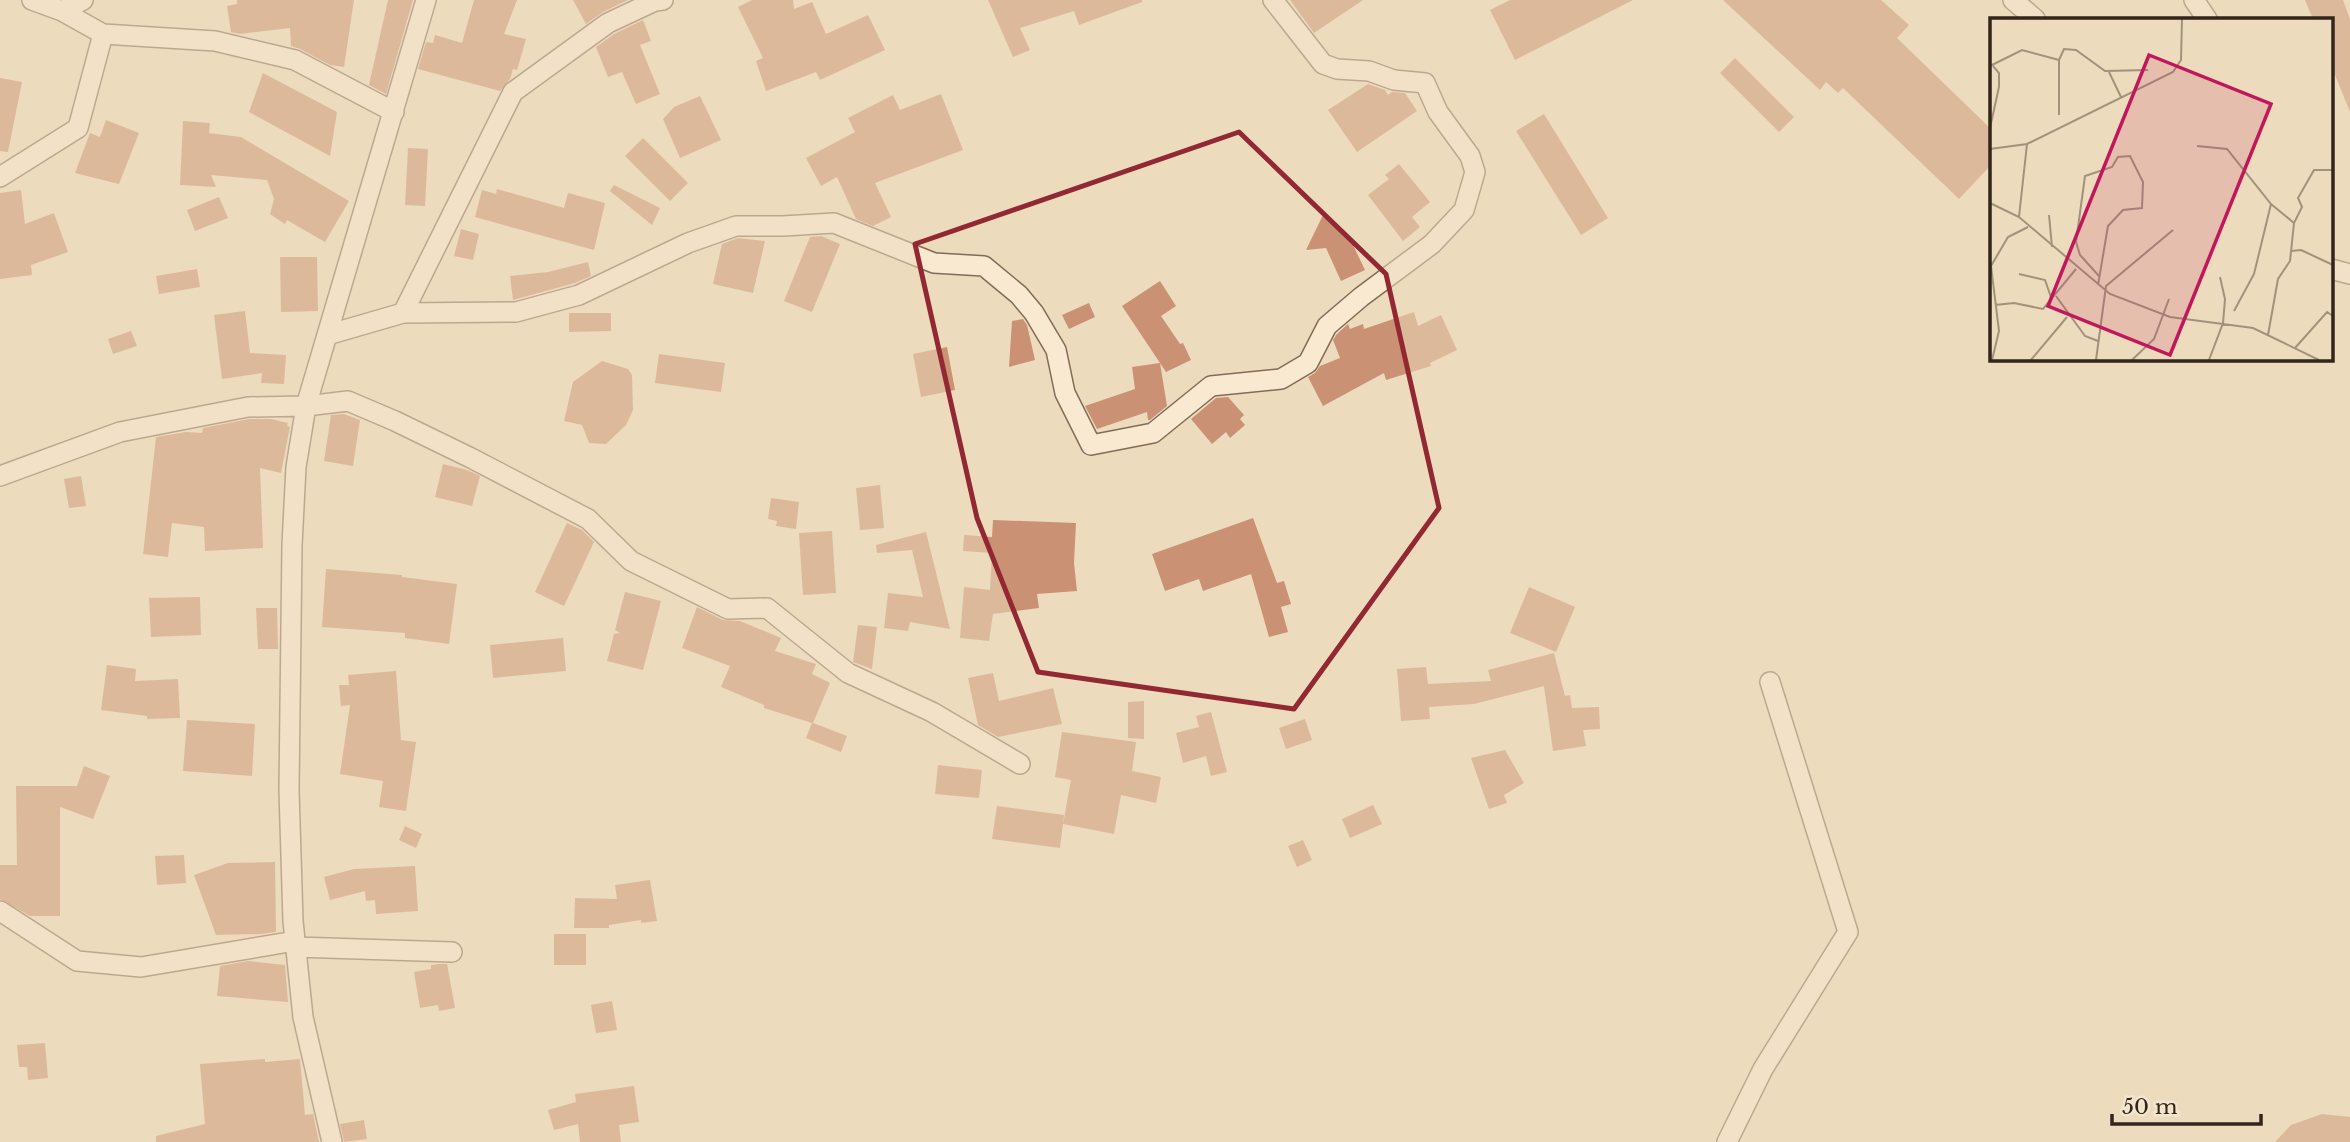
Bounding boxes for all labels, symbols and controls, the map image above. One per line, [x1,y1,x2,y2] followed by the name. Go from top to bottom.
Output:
[1990,18,2332,360] inset map
[2112,1082,2261,1126] scale bar
[2122,1094,2178,1120] text: 50 m

